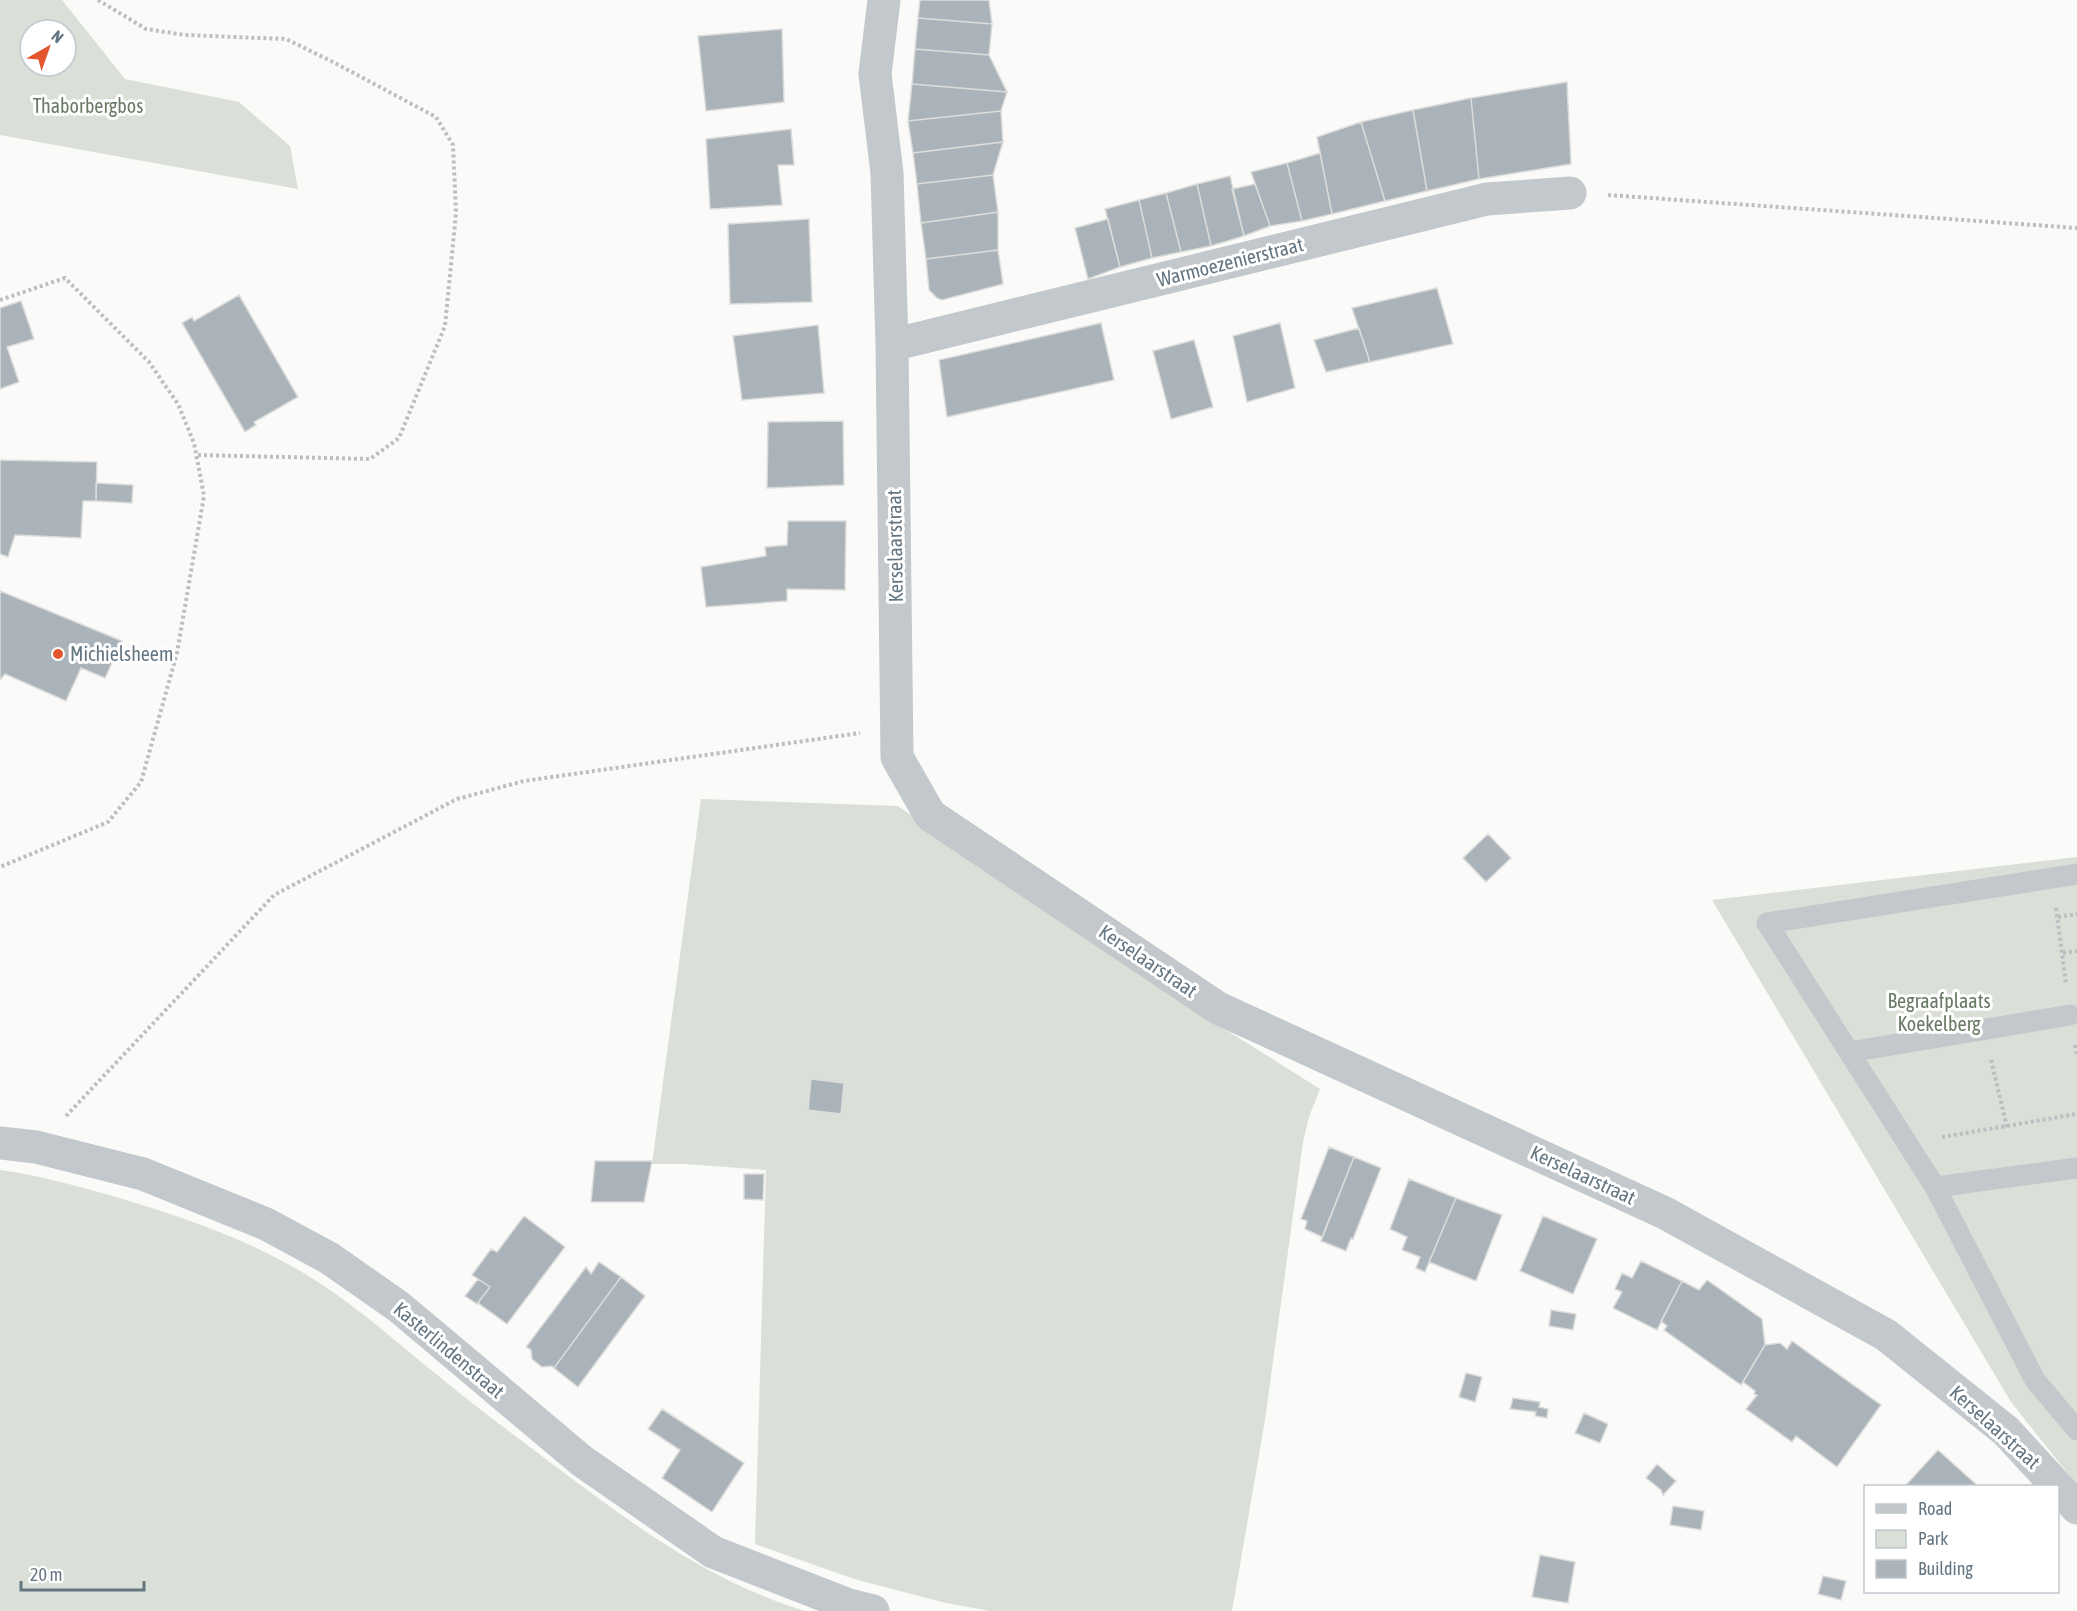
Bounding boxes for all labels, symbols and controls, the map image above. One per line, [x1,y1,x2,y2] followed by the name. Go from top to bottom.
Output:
[18,18,78,78] north arrow
[48,27,67,46] text: N
[33,94,143,117] park label: Thaborbergbos
[1154,232,1306,291] street label: Warmoezenierstraat
[882,489,907,603] street label: Kerselaarstraat
[70,642,173,665] place label: Michielsheem
[51,647,65,661] marker: Michielsheem
[1095,919,1202,1002] street label: Kerselaarstraat
[1888,989,1990,1035] park label: Begraafplaats Koekelberg
[1527,1140,1639,1209] street label: Kerselaarstraat
[390,1297,509,1403] street label: Kasterlindenstraat
[1946,1380,2045,1473] street label: Kerselaarstraat
[1864,1485,2059,1593] legend
[1918,1498,1952,1519] text: Road
[1918,1528,1948,1549] text: Park
[21,1554,144,1592] scale bar
[1918,1558,1973,1579] text: Building
[30,1564,62,1585] text: 20 m

